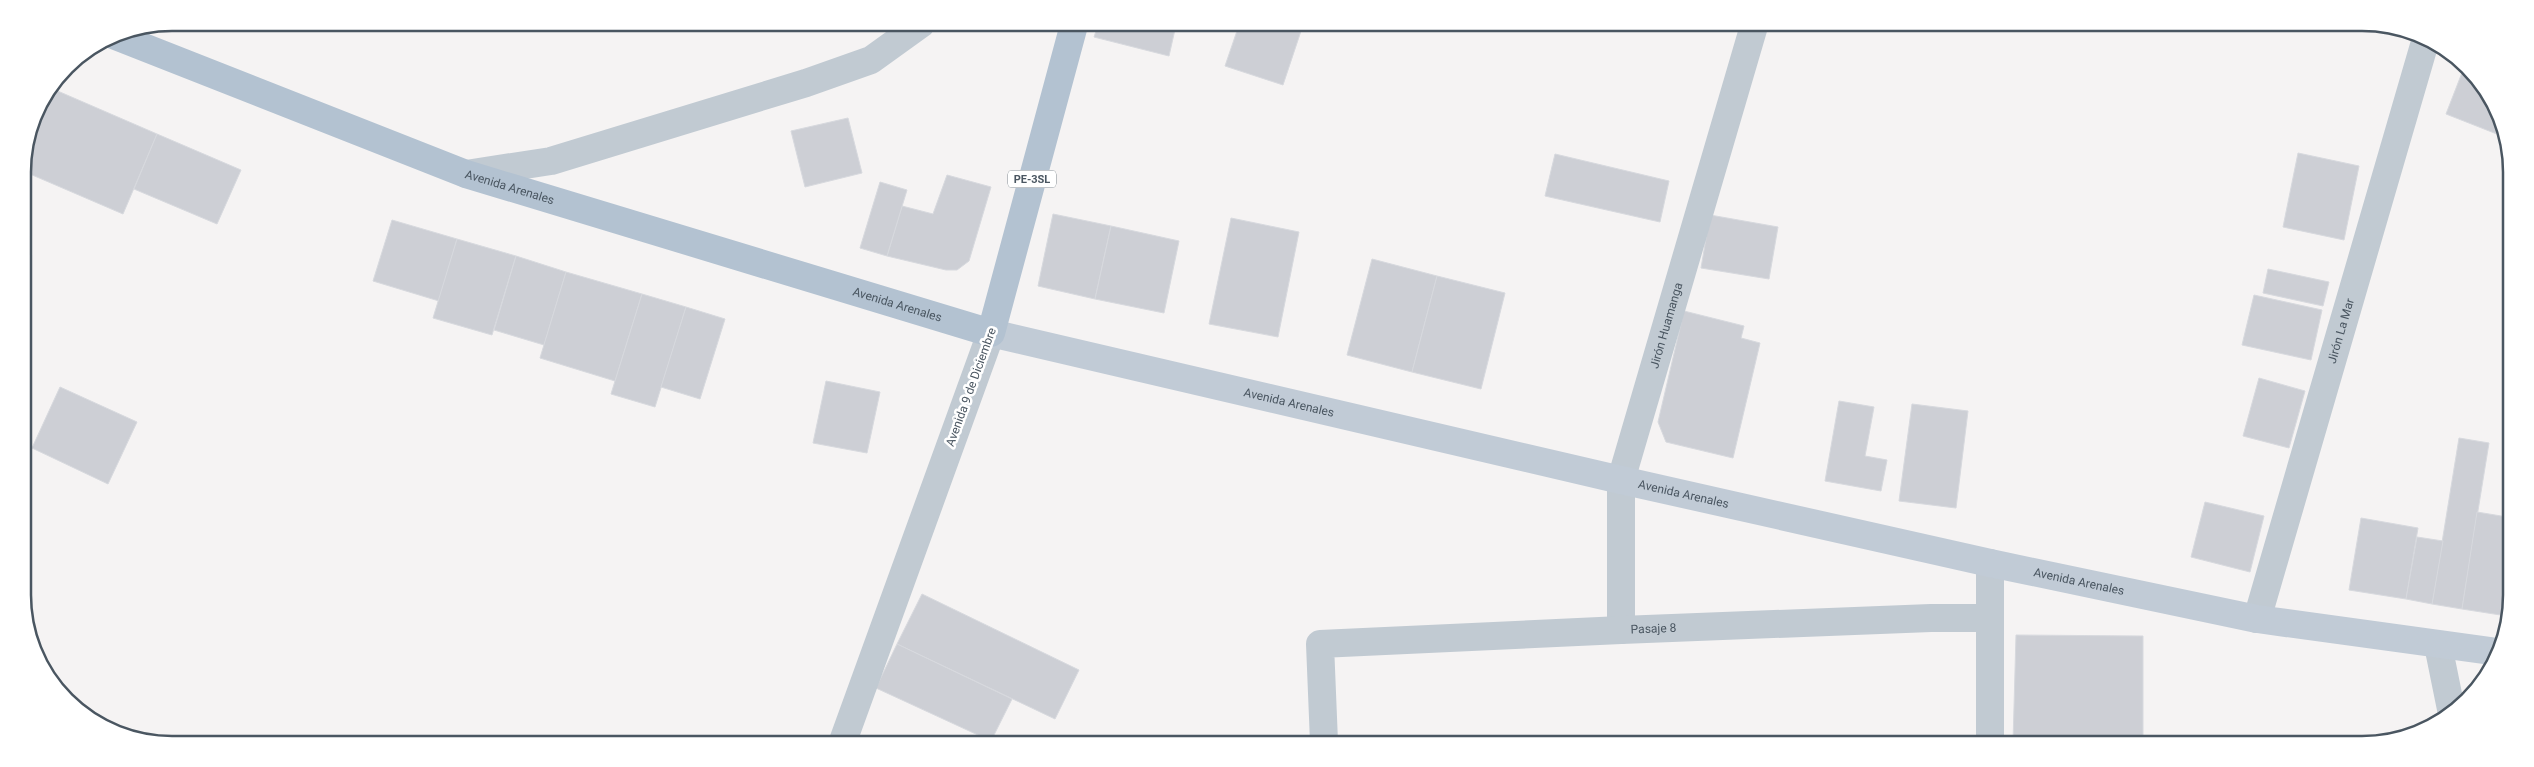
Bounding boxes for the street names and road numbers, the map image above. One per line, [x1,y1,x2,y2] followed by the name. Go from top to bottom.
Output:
[463,167,556,207] street label: Avenida Arenales
[1008,170,1056,188] road number: PE-3SL
[1647,281,1685,370] street label: Jirón Huamanga
[851,285,944,325] street label: Avenida Arenales
[2325,297,2357,365] street label: Jirón La Mar
[943,326,999,448] street label: Avenida 9 de Diciembre
[1242,385,1336,420] street label: Avenida Arenales
[1637,477,1730,511] street label: Avenida Arenales
[2032,565,2126,598] street label: Avenida Arenales
[1630,621,1677,637] street label: Pasaje 8

